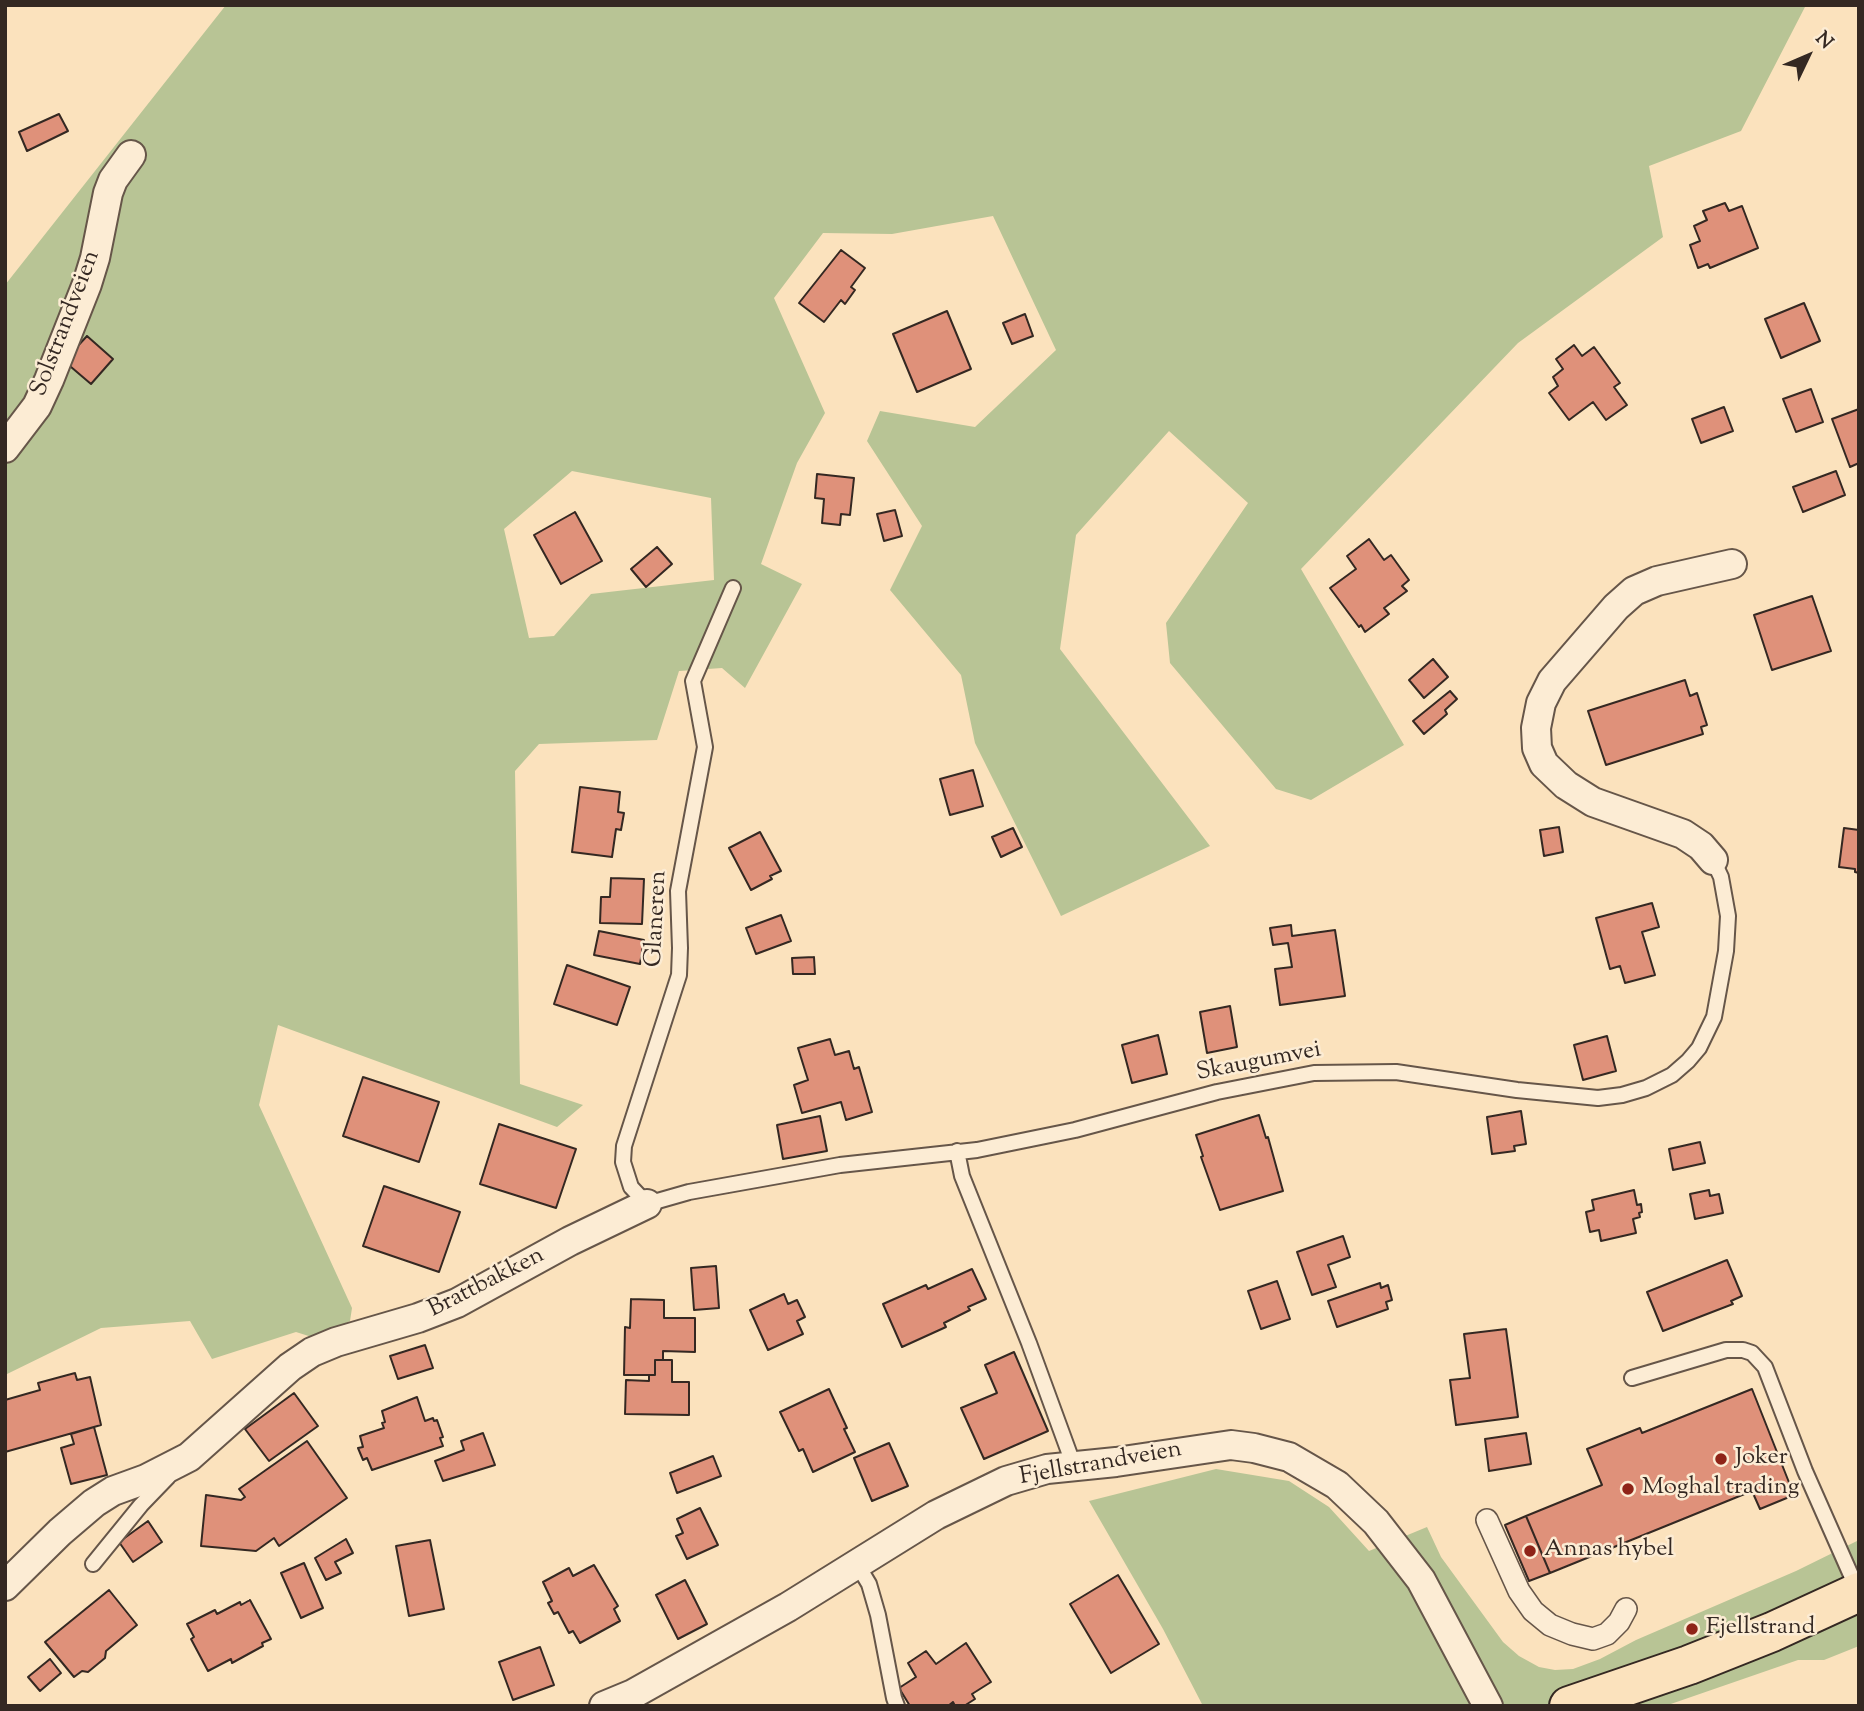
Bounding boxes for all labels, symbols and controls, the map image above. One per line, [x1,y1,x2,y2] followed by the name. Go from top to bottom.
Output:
[1773,21,1843,91] north arrow
[1808,26,1838,56] text: N
[26,247,108,401] street label: Solstrandveien
[641,870,675,968] street label: Glaneren
[1194,1037,1324,1089] street label: Skaugumvei
[424,1242,550,1326] street label: Brattbakken
[1018,1437,1184,1493] street label: Fjellstrandveien
[1735,1445,1788,1473] place label: Joker
[1713,1451,1729,1467] marker: Joker
[1642,1475,1799,1503] place label: Moghal trading
[1620,1481,1636,1497] marker: Moghal trading
[1544,1537,1674,1565] place label: Annas hybel
[1522,1543,1538,1559] marker: Annas hybel
[1706,1615,1815,1643] place label: Fjellstrand
[1684,1621,1700,1637] marker: Fjellstrand

